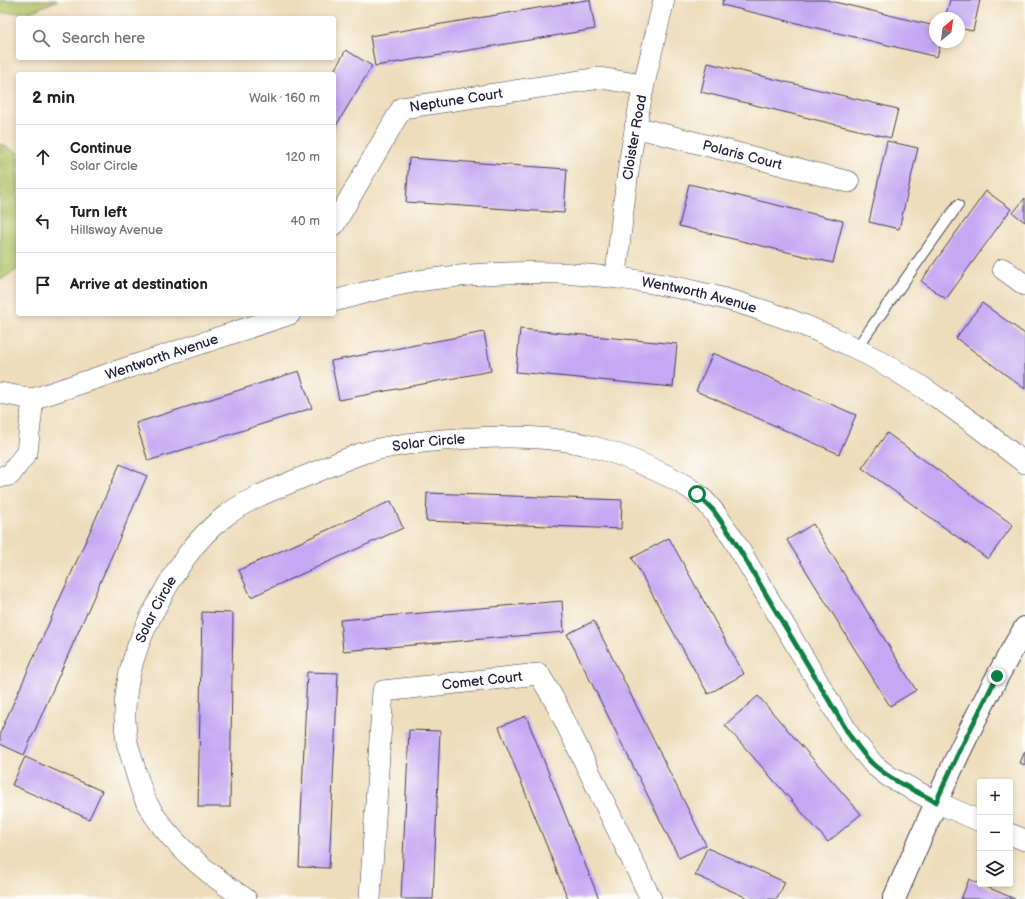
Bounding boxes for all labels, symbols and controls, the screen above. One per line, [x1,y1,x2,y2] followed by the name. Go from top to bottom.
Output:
[929,12,965,48] north arrow
[16,16,336,60] search box
[30,27,52,49] icon: search
[62,29,145,48] text: Search here
[408,84,504,115] street label: Neptune Court
[32,88,75,108] text: 2 min
[249,90,320,106] text: Walk · 160 m
[619,93,650,181] street label: Cloister Road
[701,136,785,173] street label: Polaris Court
[70,139,132,158] text: Continue
[32,146,54,168] icon: ahead
[285,149,320,165] text: 120 m
[70,158,138,174] text: Solar Circle
[70,203,127,222] text: Turn left
[32,210,54,232] icon: left
[290,213,320,229] text: 40 m
[70,222,163,238] text: Hillsway Avenue
[640,273,759,316] street label: Wentworth Avenue
[32,274,54,296] icon: arrive
[70,275,208,294] text: Arrive at destination
[103,330,220,383] street label: Wentworth Avenue
[391,430,465,455] street label: Solar Circle
[688,485,706,503] route start
[131,573,180,645] street label: Solar Circle
[441,667,524,693] street label: Comet Court
[988,667,1006,685] route end
[977,779,1013,887] map controls
[977,779,1013,815] button: +
[977,815,1013,851] button: −
[977,851,1013,887] button: layers

